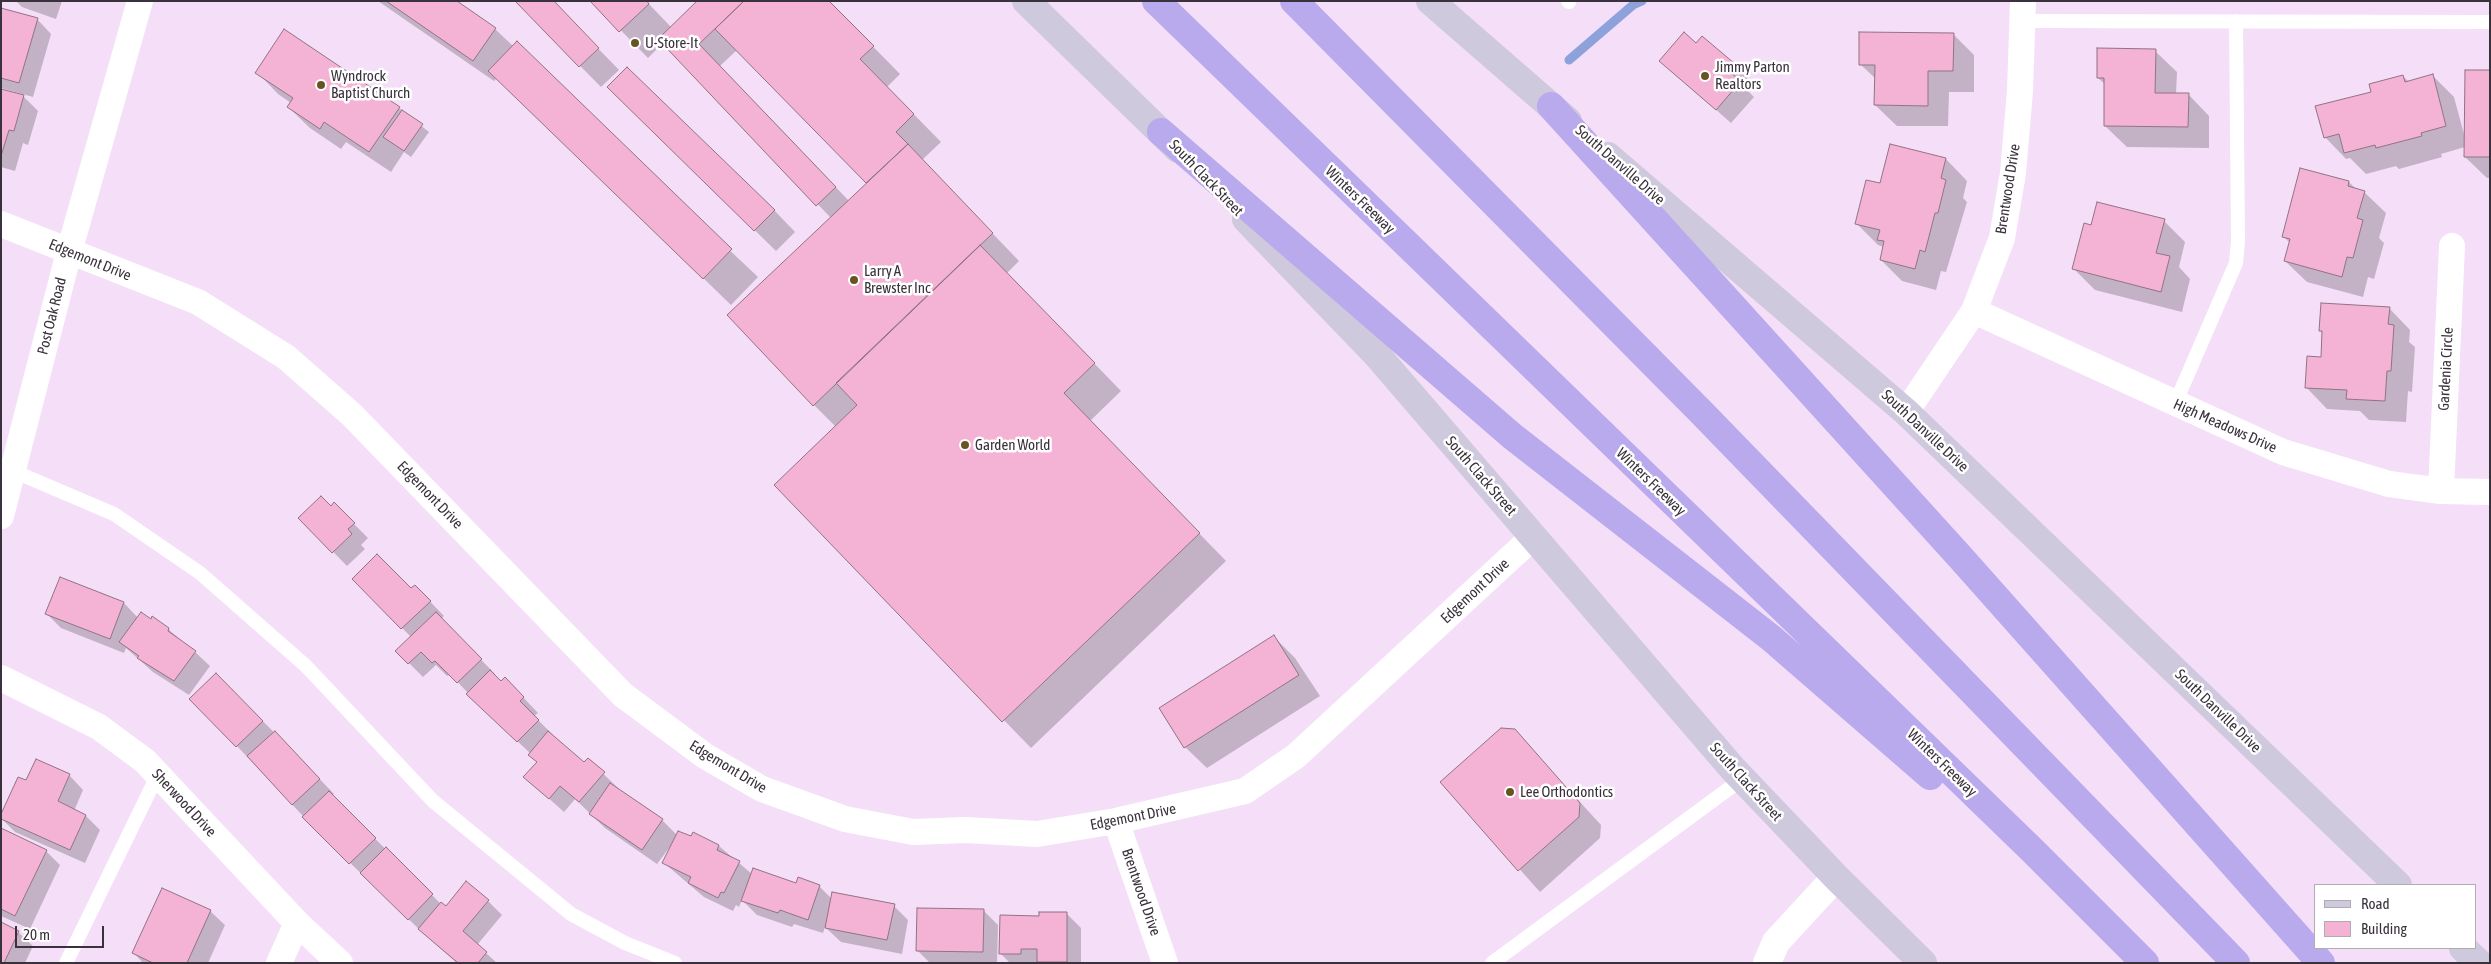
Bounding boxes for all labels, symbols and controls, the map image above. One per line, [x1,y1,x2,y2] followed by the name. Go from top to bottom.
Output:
[645,34,698,52] place label: U-Store-It
[629,37,641,49] marker: U-Store-It
[1715,58,1790,93] place label: Jimmy Parton Realtors
[331,67,410,102] place label: Wyndrock Baptist Church
[1699,70,1711,82] marker: Jimmy Parton Realtors
[315,79,327,91] marker: Wyndrock Baptist Church
[1572,121,1668,209] street label: South Danville Drive
[1165,136,1247,220] street label: South Clack Street
[1992,143,2024,235] street label: Brentwood Drive
[1321,162,1399,238] street label: Winters Freeway
[46,235,134,285] street label: Edgemont Drive
[864,262,931,297] place label: Larry A Brewster Inc
[848,274,860,286] marker: Larry A Brewster Inc
[34,276,70,356] street label: Post Oak Road
[2435,327,2457,411] street label: Gardenia Circle
[1878,386,1972,476] street label: South Danville Drive
[2171,395,2279,457] street label: High Meadows Drive
[1442,433,1520,519] street label: South Clack Street
[975,436,1050,454] place label: Garden World
[959,439,971,451] marker: Garden World
[1612,444,1690,520] street label: Winters Freeway
[393,457,467,533] street label: Edgemont Drive
[1437,555,1513,627] street label: Edgemont Drive
[2171,666,2265,756] street label: South Danville Drive
[1903,725,1981,801] street label: Winters Freeway
[686,737,770,797] street label: Edgemont Drive
[1706,739,1786,825] street label: South Clack Street
[148,765,220,841] street label: Sherwood Drive
[1520,783,1613,801] place label: Lee Orthodontics
[1504,786,1516,798] marker: Lee Orthodontics
[1089,800,1177,834] street label: Edgemont Drive
[1118,846,1164,938] street label: Brentwood Drive
[2314,884,2476,949] legend
[2361,895,2390,912] text: Road
[18,916,106,948] scale bar
[2361,920,2407,937] text: Building
[23,926,50,943] text: 20 m

